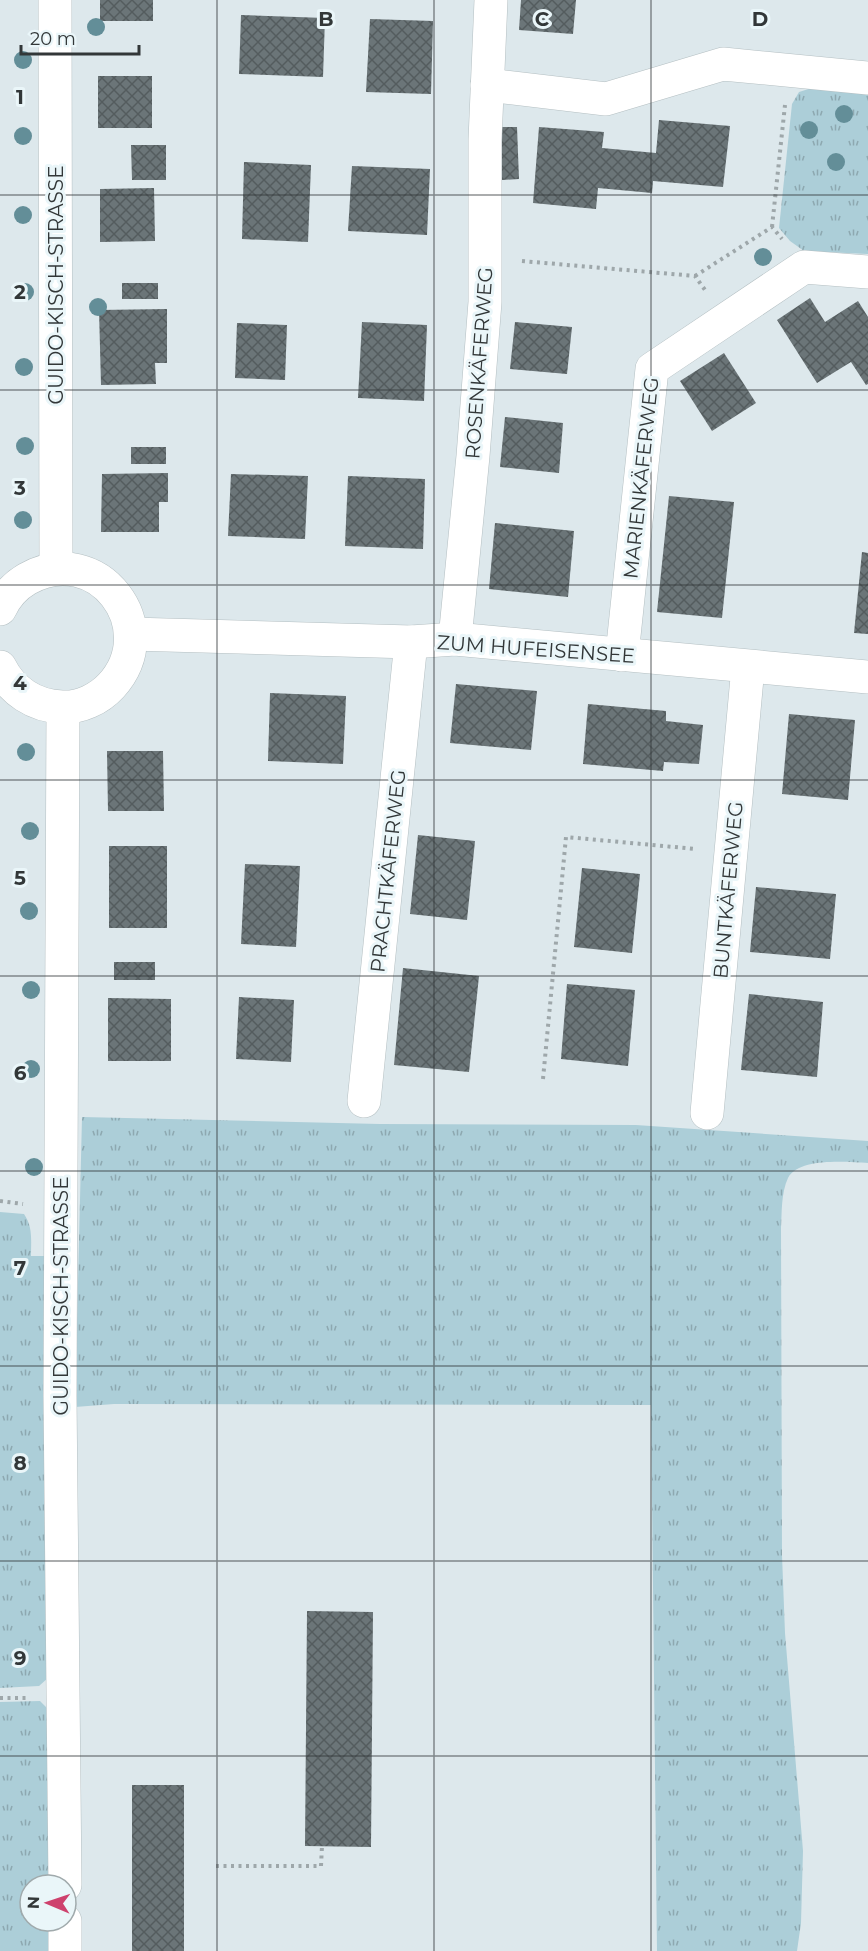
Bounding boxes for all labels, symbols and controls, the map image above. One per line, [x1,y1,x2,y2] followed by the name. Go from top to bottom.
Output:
[318,7,334,31] text: B
[535,7,550,31] text: C
[752,7,768,31] text: D
[21,18,140,56] scale bar
[30,28,76,50] text: 20 m
[16,85,24,109] text: 1
[44,165,68,405] street label: GUIDO-KISCH-STRASSE
[460,266,498,460] street label: ROSENKÄFERWEG
[14,280,26,304] text: 2
[618,376,664,580] street label: MARIENKÄFERWEG
[13,476,26,500] text: 3
[436,630,636,668] street label: ZUM HUFEISENSEE
[13,671,27,695] text: 4
[365,768,411,974] street label: PRACHTKÄFERWEG
[708,800,748,980] street label: BUNTKÄFERWEG
[14,866,26,890] text: 5
[14,1061,27,1085] text: 6
[49,1176,73,1416] street label: GUIDO-KISCH-STRASSE
[14,1256,26,1280] text: 7
[13,1451,27,1475] text: 8
[14,1646,26,1670] text: 9
[18,1873,78,1933] north arrow
[24,1896,43,1909] text: N

